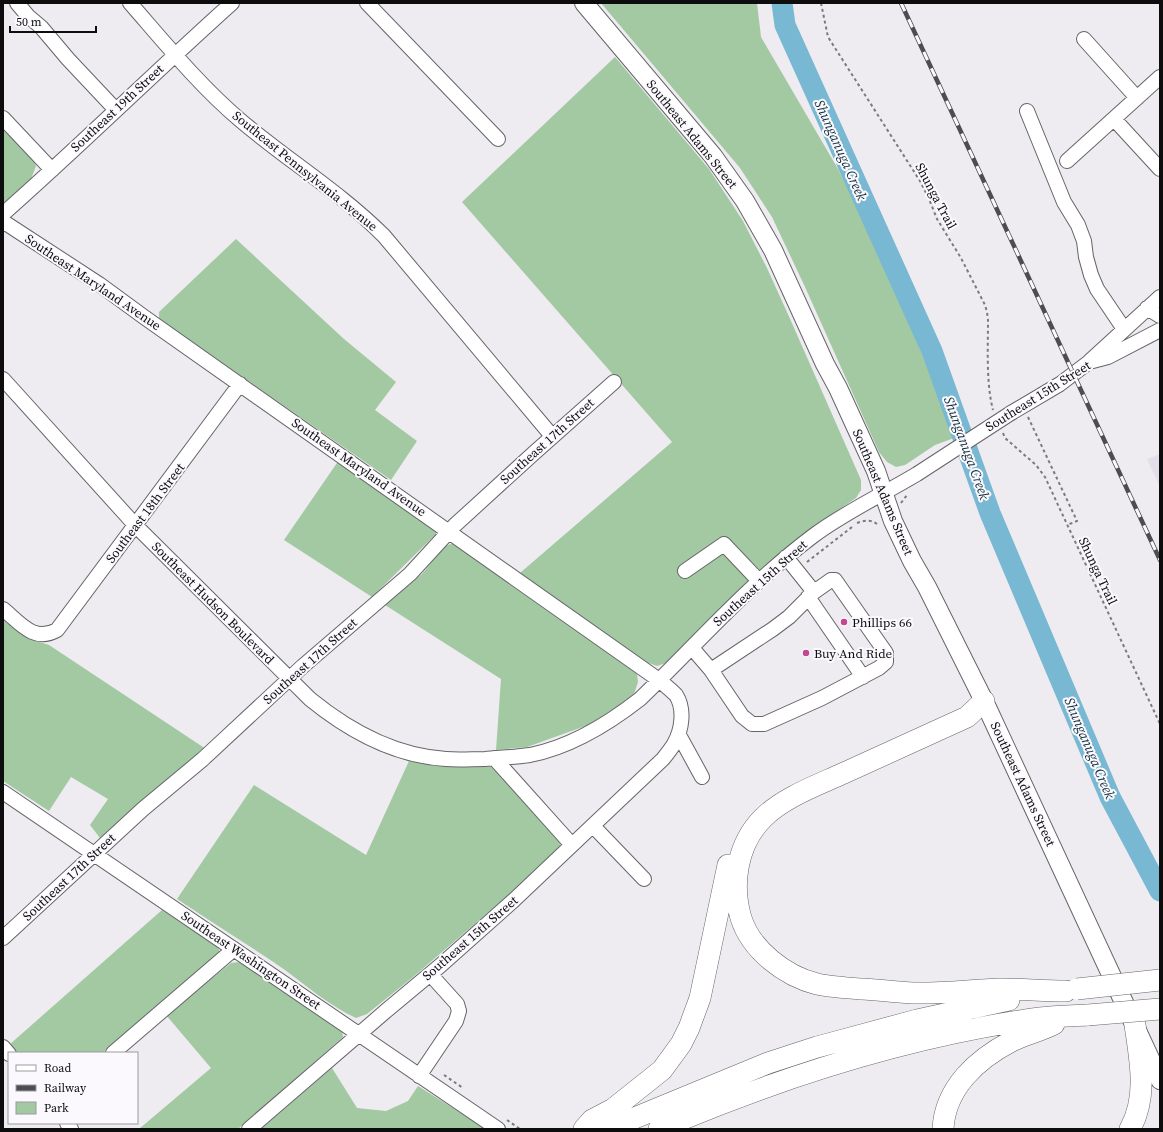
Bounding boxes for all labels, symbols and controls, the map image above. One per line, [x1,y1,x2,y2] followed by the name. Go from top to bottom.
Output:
[10,8,96,34] scale bar
[16,14,42,30] text: 50 m
[67,60,168,155] street label: Southeast 19th Street
[643,76,742,193] street label: Southeast Adams Street
[810,96,872,204] water label: Shunganuga Creek
[229,107,381,235] street label: Southeast Pennsylvania Avenue
[911,160,961,232] street label: Shunga Trail
[22,230,165,334] street label: Southeast Maryland Avenue
[982,356,1094,435] street label: Southeast 15th Street
[496,394,598,488] street label: Southeast 17th Street
[939,394,995,503] water label: Shunganuga Creek
[288,414,430,520] street label: Southeast Maryland Avenue
[849,426,918,558] street label: Southeast Adams Street
[102,459,189,566] street label: Southeast 18th Street
[1075,534,1121,608] street label: Shunga Trail
[709,536,811,630] street label: Southeast 15th Street
[148,538,278,668] street label: Southeast Hudson Boulevard
[259,614,361,708] street label: Southeast 17th Street
[852,614,912,631] place label: Phillips 66
[839,617,849,627] marker: Phillips 66
[814,645,893,662] place label: Buy And Ride
[801,648,811,658] marker: Buy And Ride
[1060,694,1121,802] water label: Shunganuga Creek
[987,719,1060,850] street label: Southeast Adams Street
[19,829,120,924] street label: Southeast 17th Street
[419,891,522,984] street label: Southeast 15th Street
[178,907,325,1014] street label: Southeast Washington Street
[8,1052,138,1124] legend
[44,1060,71,1076] text: Road
[44,1080,87,1096] text: Railway
[44,1100,69,1116] text: Park

